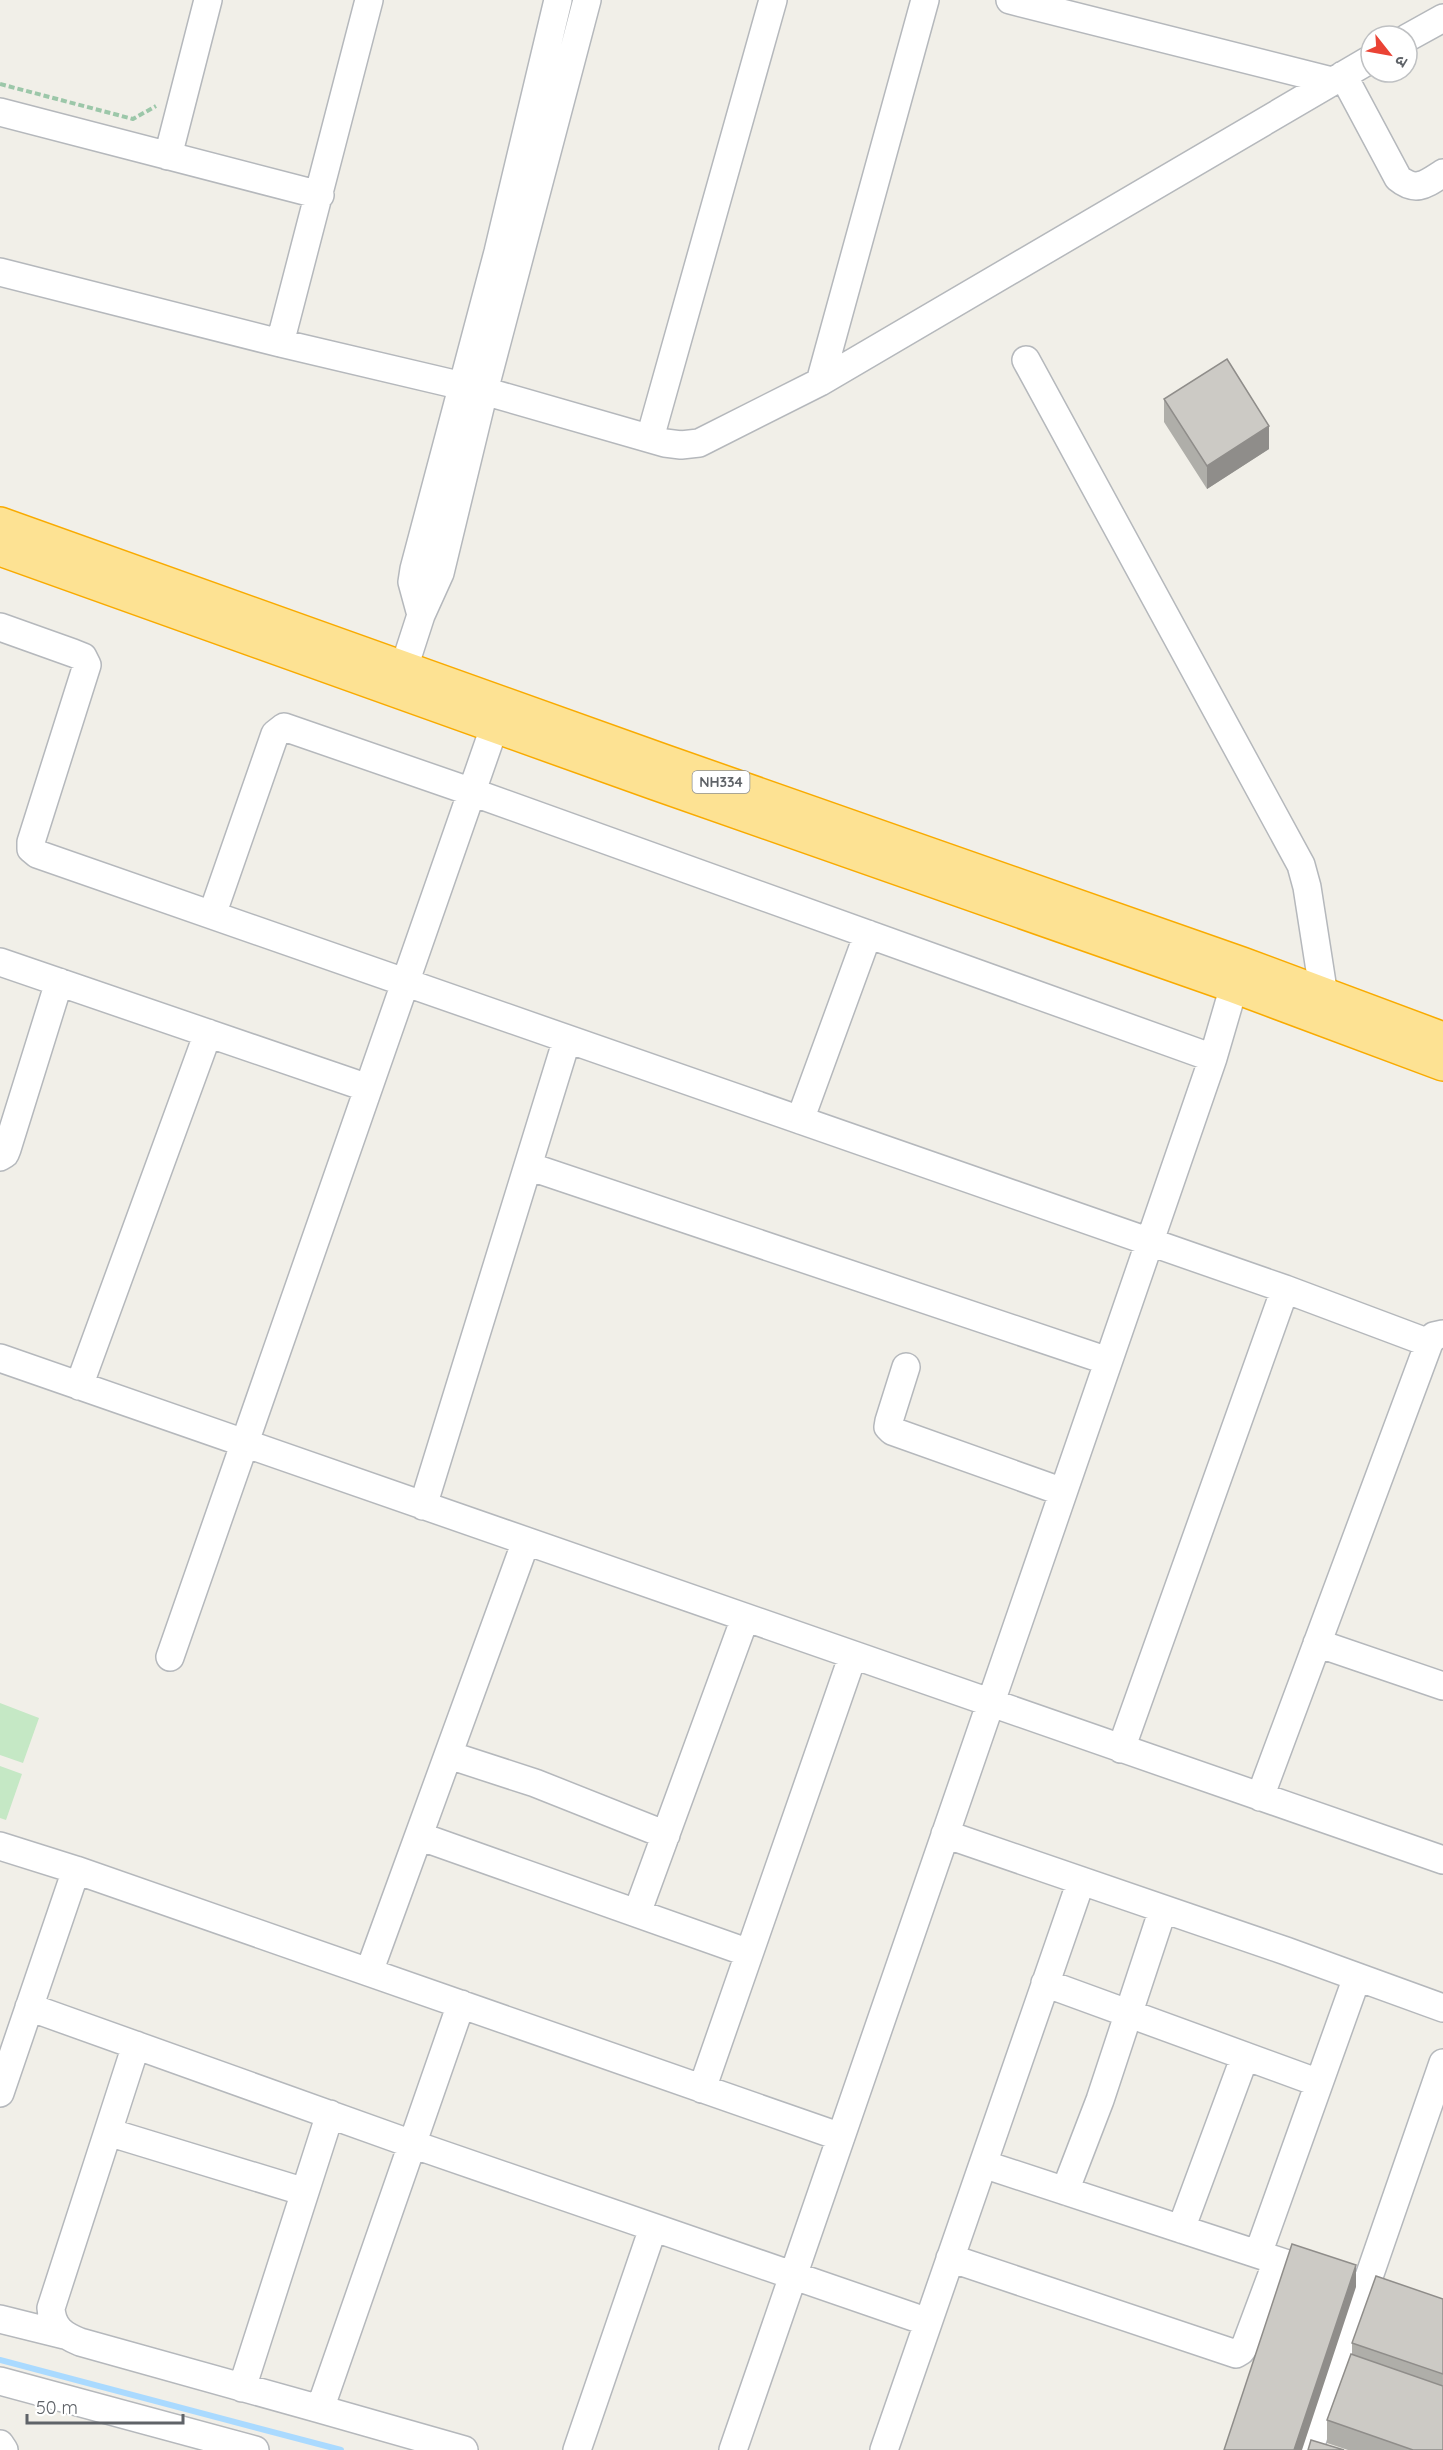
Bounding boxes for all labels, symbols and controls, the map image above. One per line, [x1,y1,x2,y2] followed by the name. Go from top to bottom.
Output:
[1359,24,1419,84] north arrow
[1391,53,1413,71] text: उ
[692,771,750,793] road number: NH334
[27,2387,183,2425] scale bar
[36,2396,78,2419] text: 50 m

